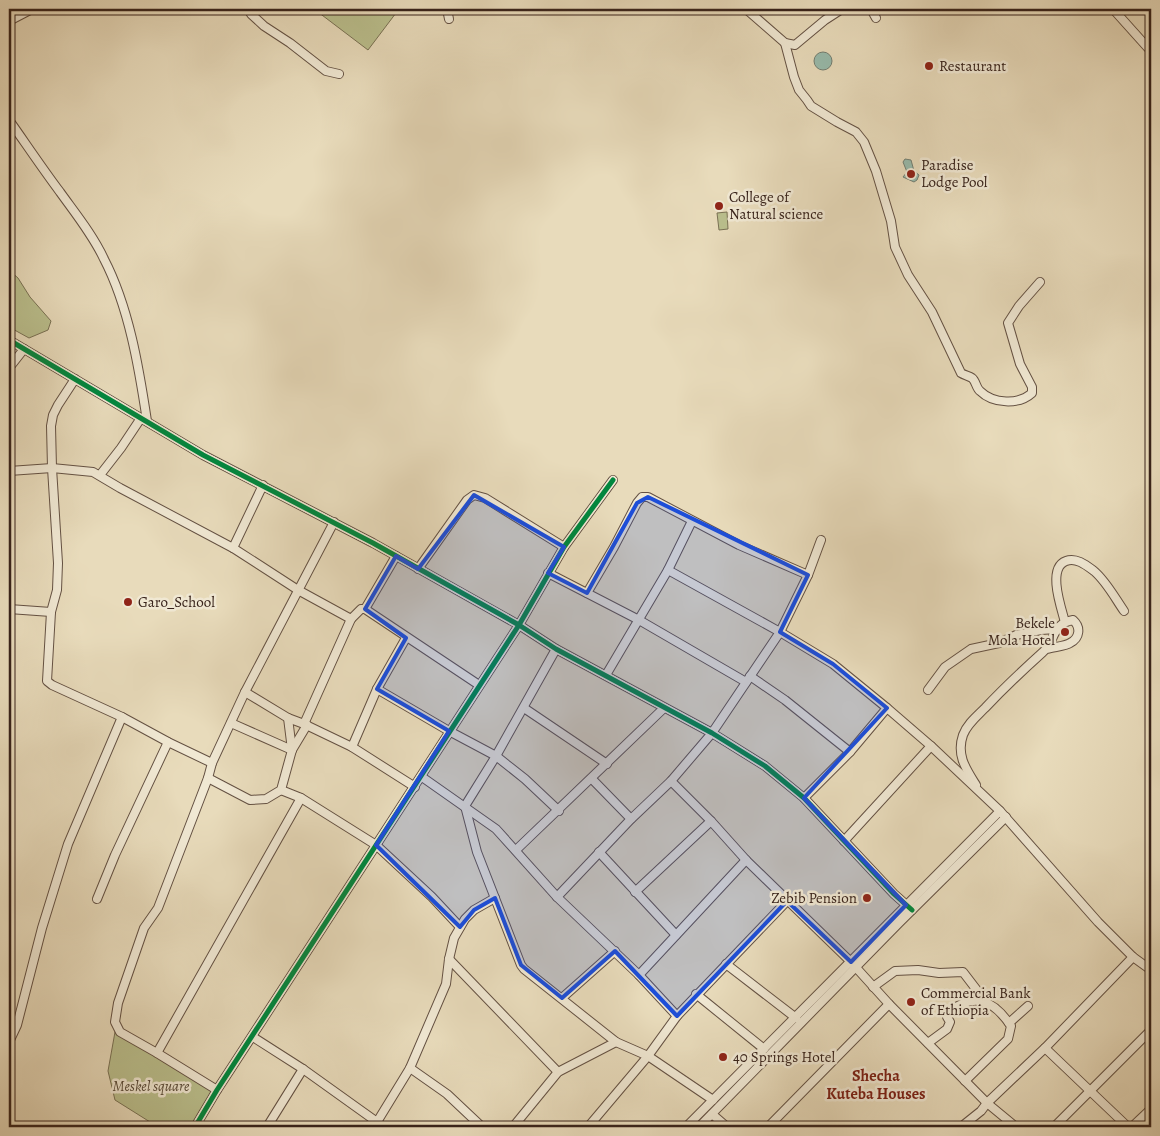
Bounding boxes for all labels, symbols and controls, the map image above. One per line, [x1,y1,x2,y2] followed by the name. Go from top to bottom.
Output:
[939,56,1006,76] place label: Restaurant
[923,60,935,72] marker: Restaurant
[921,155,988,192] place label: Paradise Lodge Pool
[905,168,917,180] marker: Paradise Lodge Pool
[729,187,823,224] place label: College of Natural science
[713,200,725,212] marker: College of Natural science
[138,592,215,612] place label: Garo_School
[122,596,134,608] marker: Garo_School
[988,613,1055,650] place label: Bekele Mola Hotel
[1059,626,1071,638] marker: Bekele Mola Hotel
[771,888,857,908] place label: Zebib Pension
[861,892,873,904] marker: Zebib Pension
[921,983,1031,1020] place label: Commercial Bank of Ethiopia
[905,996,917,1008] marker: Commercial Bank of Ethiopia
[733,1047,835,1067] place label: 40 Springs Hotel
[717,1051,729,1063] marker: 40 Springs Hotel
[826,1065,926,1105] district label: Shecha Kuteba Houses
[113,1076,190,1096] park label: Meskel square

